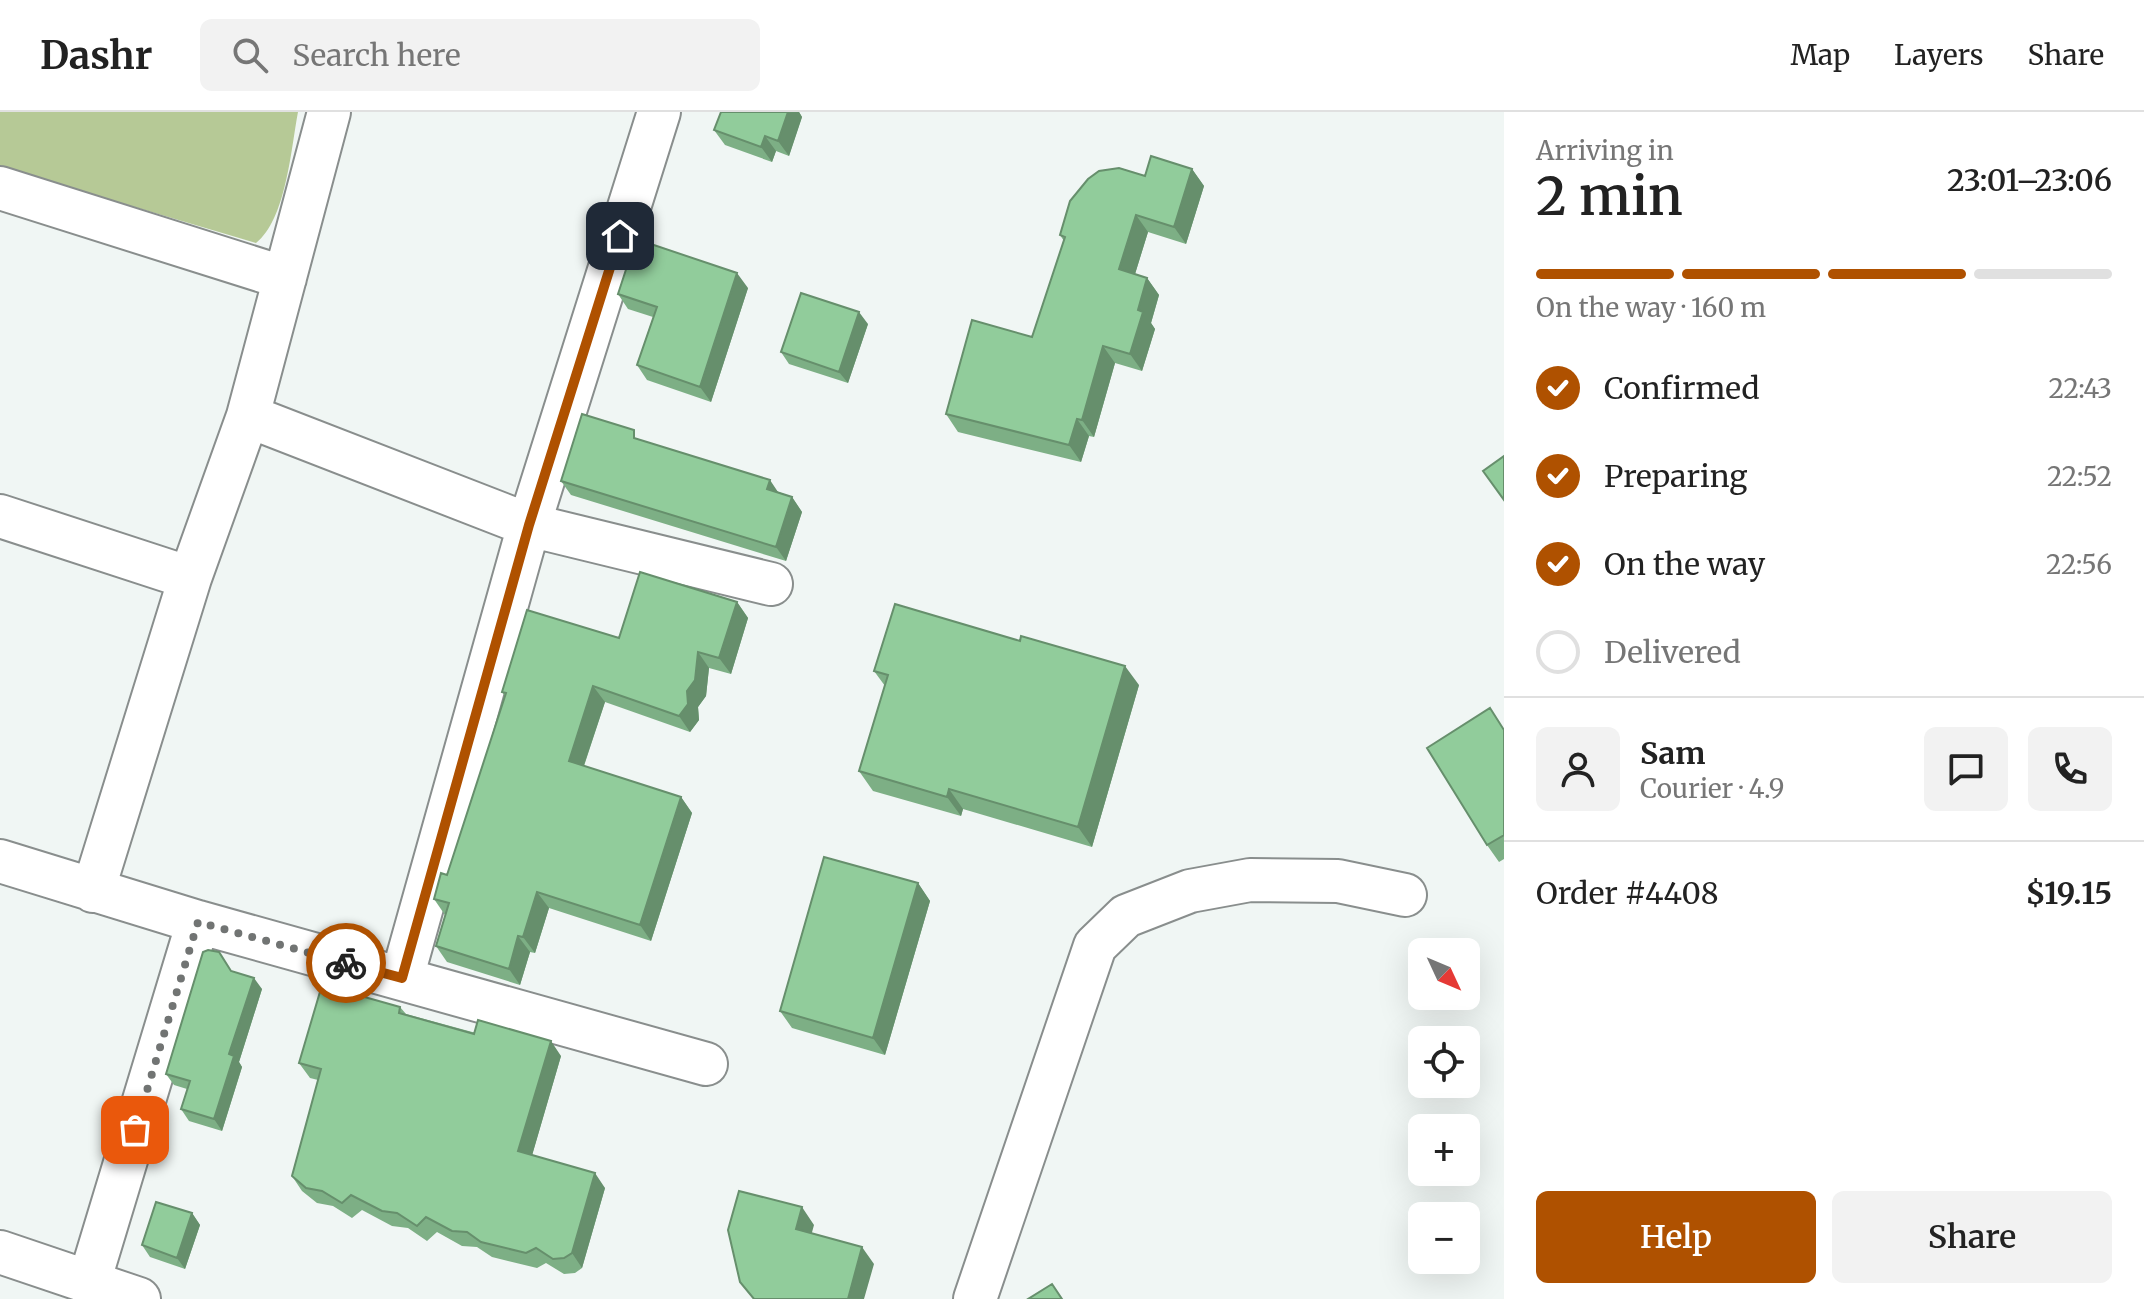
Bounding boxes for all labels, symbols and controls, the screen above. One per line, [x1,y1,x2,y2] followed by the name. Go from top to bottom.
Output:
[200,19,760,91] search box
[40,32,152,79] text: Dashr
[228,33,272,77] icon: search
[292,36,461,74] text: Search here
[1790,37,1850,73] text: Map
[1894,37,1983,73] text: Layers
[2027,37,2104,73] text: Share
[1536,134,1674,167] text: Arriving in
[1947,161,2112,199] text: 23:01–23:06
[1536,164,1683,229] text: 2 min
[586,202,654,270] pin
[598,214,642,258] icon: home
[1536,291,1766,324] text: On the way · 160 m
[1536,366,1580,410] icon: check
[1604,369,1759,407] text: Confirmed
[2048,372,2112,405] text: 22:43
[1536,454,1580,498] icon: check
[1604,457,1747,495] text: Preparing
[2047,460,2112,493] text: 22:52
[1536,542,1580,586] icon: check
[1604,545,1765,583] text: On the way
[2046,548,2112,581] text: 22:56
[1604,633,1741,671] text: Delivered
[1536,727,1620,811] button: person
[1924,727,2008,811] button: chat
[2028,727,2112,811] button: phone
[1640,734,1705,772] text: Sam
[1640,772,1784,805] text: Courier · 4.9
[1536,874,1719,912] text: Order #4408
[2025,874,2112,912] text: $19.15
[306,923,386,1003] courier
[1408,938,1480,1010] north arrow
[1408,938,1480,1274] map controls
[324,941,368,985] icon: bike
[1408,1026,1480,1098] button: locate
[101,1096,169,1164] pin
[113,1108,157,1152] icon: bag
[1408,1114,1480,1186] button: +
[1536,1191,1816,1283] button: Help
[1832,1191,2112,1283] button: Share
[1408,1202,1480,1274] button: −

